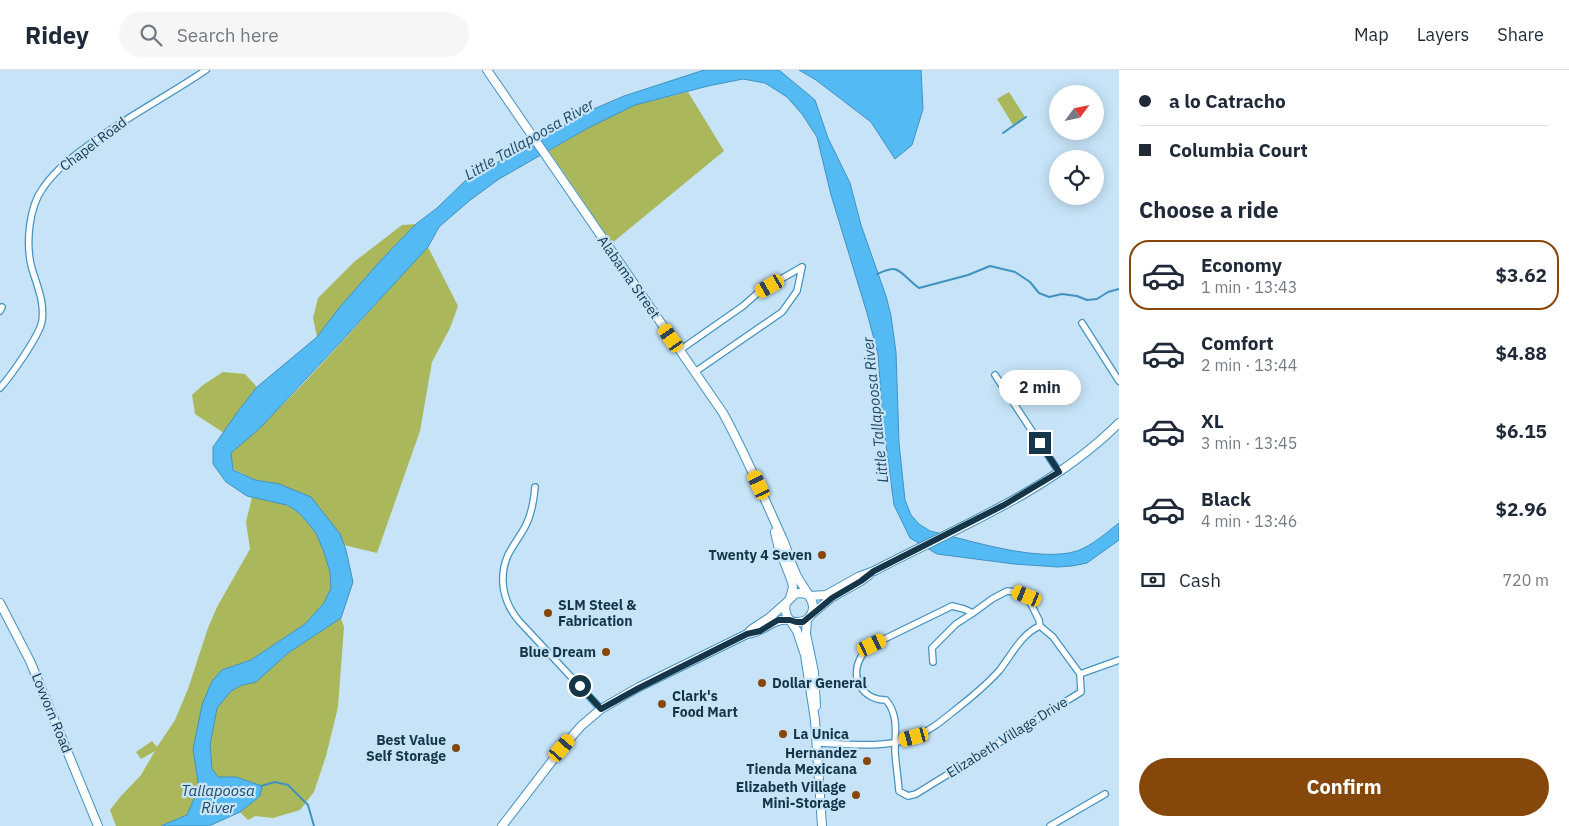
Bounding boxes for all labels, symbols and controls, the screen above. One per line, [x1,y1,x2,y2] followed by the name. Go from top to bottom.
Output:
[119,12,469,57] search box
[25,19,89,51] text: Ridey
[137,21,165,49] icon: search
[177,23,279,47] text: Search here
[1354,23,1389,46] text: Map
[1417,23,1469,46] text: Layers
[1497,23,1544,46] text: Share
[1049,85,1104,140] north arrow
[1049,85,1104,205] map controls
[1169,89,1286,113] text: a lo Catracho
[461,94,598,184] water label: Little Tallapoosa River
[56,113,130,175] street label: Chapel Road
[1169,138,1308,162] text: Columbia Court
[1049,150,1104,205] button: locate
[1139,195,1279,224] text: Choose a ride
[594,232,664,322] street label: Alabama Street
[1141,253,1186,298] icon: car
[1201,253,1282,277] text: Economy
[1495,263,1547,287] text: $3.62
[753,272,786,300] car
[1201,277,1297,297] text: 1 min · 13:43
[656,321,685,355] car
[1141,331,1186,376] icon: car
[1201,331,1274,355] text: Comfort
[858,336,892,484] water label: Little Tallapoosa River
[1495,341,1547,365] text: $4.88
[1201,355,1297,375] text: 2 min · 13:44
[999,370,1081,406] callout: 2 min
[1019,377,1061,397] text: 2 min
[1141,409,1186,454] icon: car
[1201,409,1224,433] text: XL
[1495,419,1547,443] text: $6.15
[1029,432,1051,454] route end
[1201,433,1297,453] text: 3 min · 13:45
[745,468,772,502] car
[1141,487,1186,532] icon: car
[1201,487,1251,511] text: Black
[1495,497,1547,521] text: $2.96
[1201,511,1297,531] text: 4 min · 13:46
[709,546,812,564] place label: Twenty 4 Seven
[816,549,828,561] marker: Twenty 4 Seven
[1139,566,1167,594] icon: cash
[1179,568,1221,592] text: Cash
[1502,570,1549,590] text: 720 m
[1010,583,1043,609] car
[558,596,637,630] place label: SLM Steel & Fabrication
[542,607,554,619] marker: SLM Steel & Fabrication
[855,632,888,658] car
[519,643,596,661] place label: Blue Dream
[600,646,612,658] marker: Blue Dream
[28,670,76,756] street label: Lovvorn Road
[772,674,867,692] place label: Dollar General
[569,675,591,697] route start
[756,677,768,689] marker: Dollar General
[672,687,738,721] place label: Clark's Food Mart
[943,692,1071,782] street label: Elizabeth Village Drive
[656,698,668,710] marker: Clark's Food Mart
[793,725,849,743] place label: La Unica
[897,726,930,748] car
[777,728,789,740] marker: La Unica
[366,731,446,765] place label: Best Value Self Storage
[546,732,577,764] car
[450,742,462,754] marker: Best Value Self Storage
[746,744,857,778] place label: Hernandez Tienda Mexicana
[861,755,873,767] marker: Hernandez Tienda Mexicana
[1139,758,1549,816] button: Confirm
[736,778,846,812] place label: Elizabeth Village Mini-Storage
[181,781,255,817] water label: Tallapoosa River
[850,789,862,801] marker: Elizabeth Village Mini-Storage

